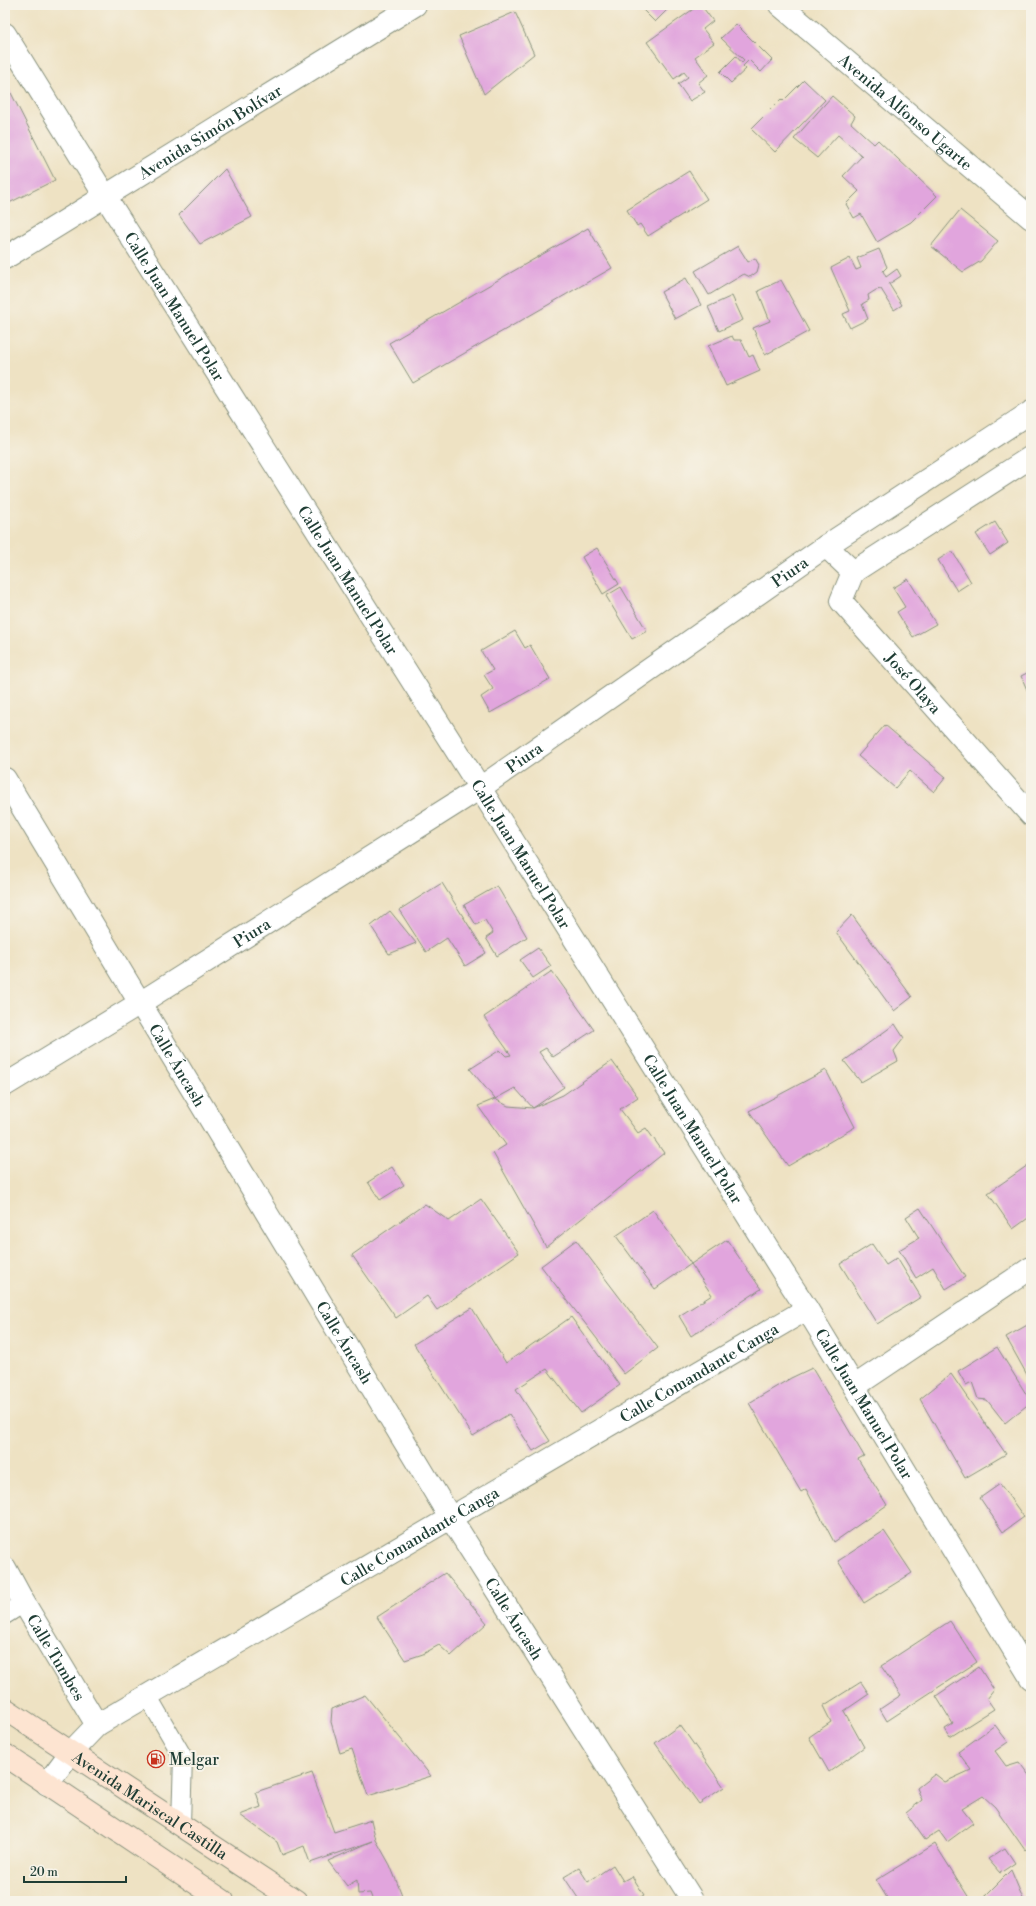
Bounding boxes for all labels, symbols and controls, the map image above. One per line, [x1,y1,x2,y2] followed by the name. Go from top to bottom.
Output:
[833,49,976,175] street label: Avenida Alfonso Ugarte
[134,80,286,185] street label: Avenida Simón Bolívar
[119,229,229,385] street label: Calle Juan Manuel Polar
[293,502,402,659] street label: Calle Juan Manuel Polar
[768,552,813,592] street label: Piura
[880,648,946,719] street label: José Olaya
[502,738,548,778] street label: Piura
[466,776,575,933] street label: Calle Juan Manuel Polar
[230,914,275,952] street label: Piura
[144,1020,209,1111] street label: Calle Áncash
[638,1051,747,1208] street label: Calle Juan Manuel Polar
[311,1298,377,1389] street label: Calle Áncash
[616,1319,783,1427] street label: Calle Comandante Canga
[810,1325,917,1483] street label: Calle Juan Manuel Polar
[337,1482,503,1591] street label: Calle Comandante Canga
[480,1574,547,1664] street label: Calle Áncash
[22,1611,89,1705] street label: Calle Tumbes
[67,1747,232,1865] street label: Avenida Mariscal Castilla
[146,1749,166,1769] fuel station icon: Melgar
[169,1750,219,1770] place label: Melgar
[24,1858,126,1884] scale bar
[30,1865,58,1880] text: 20 m

